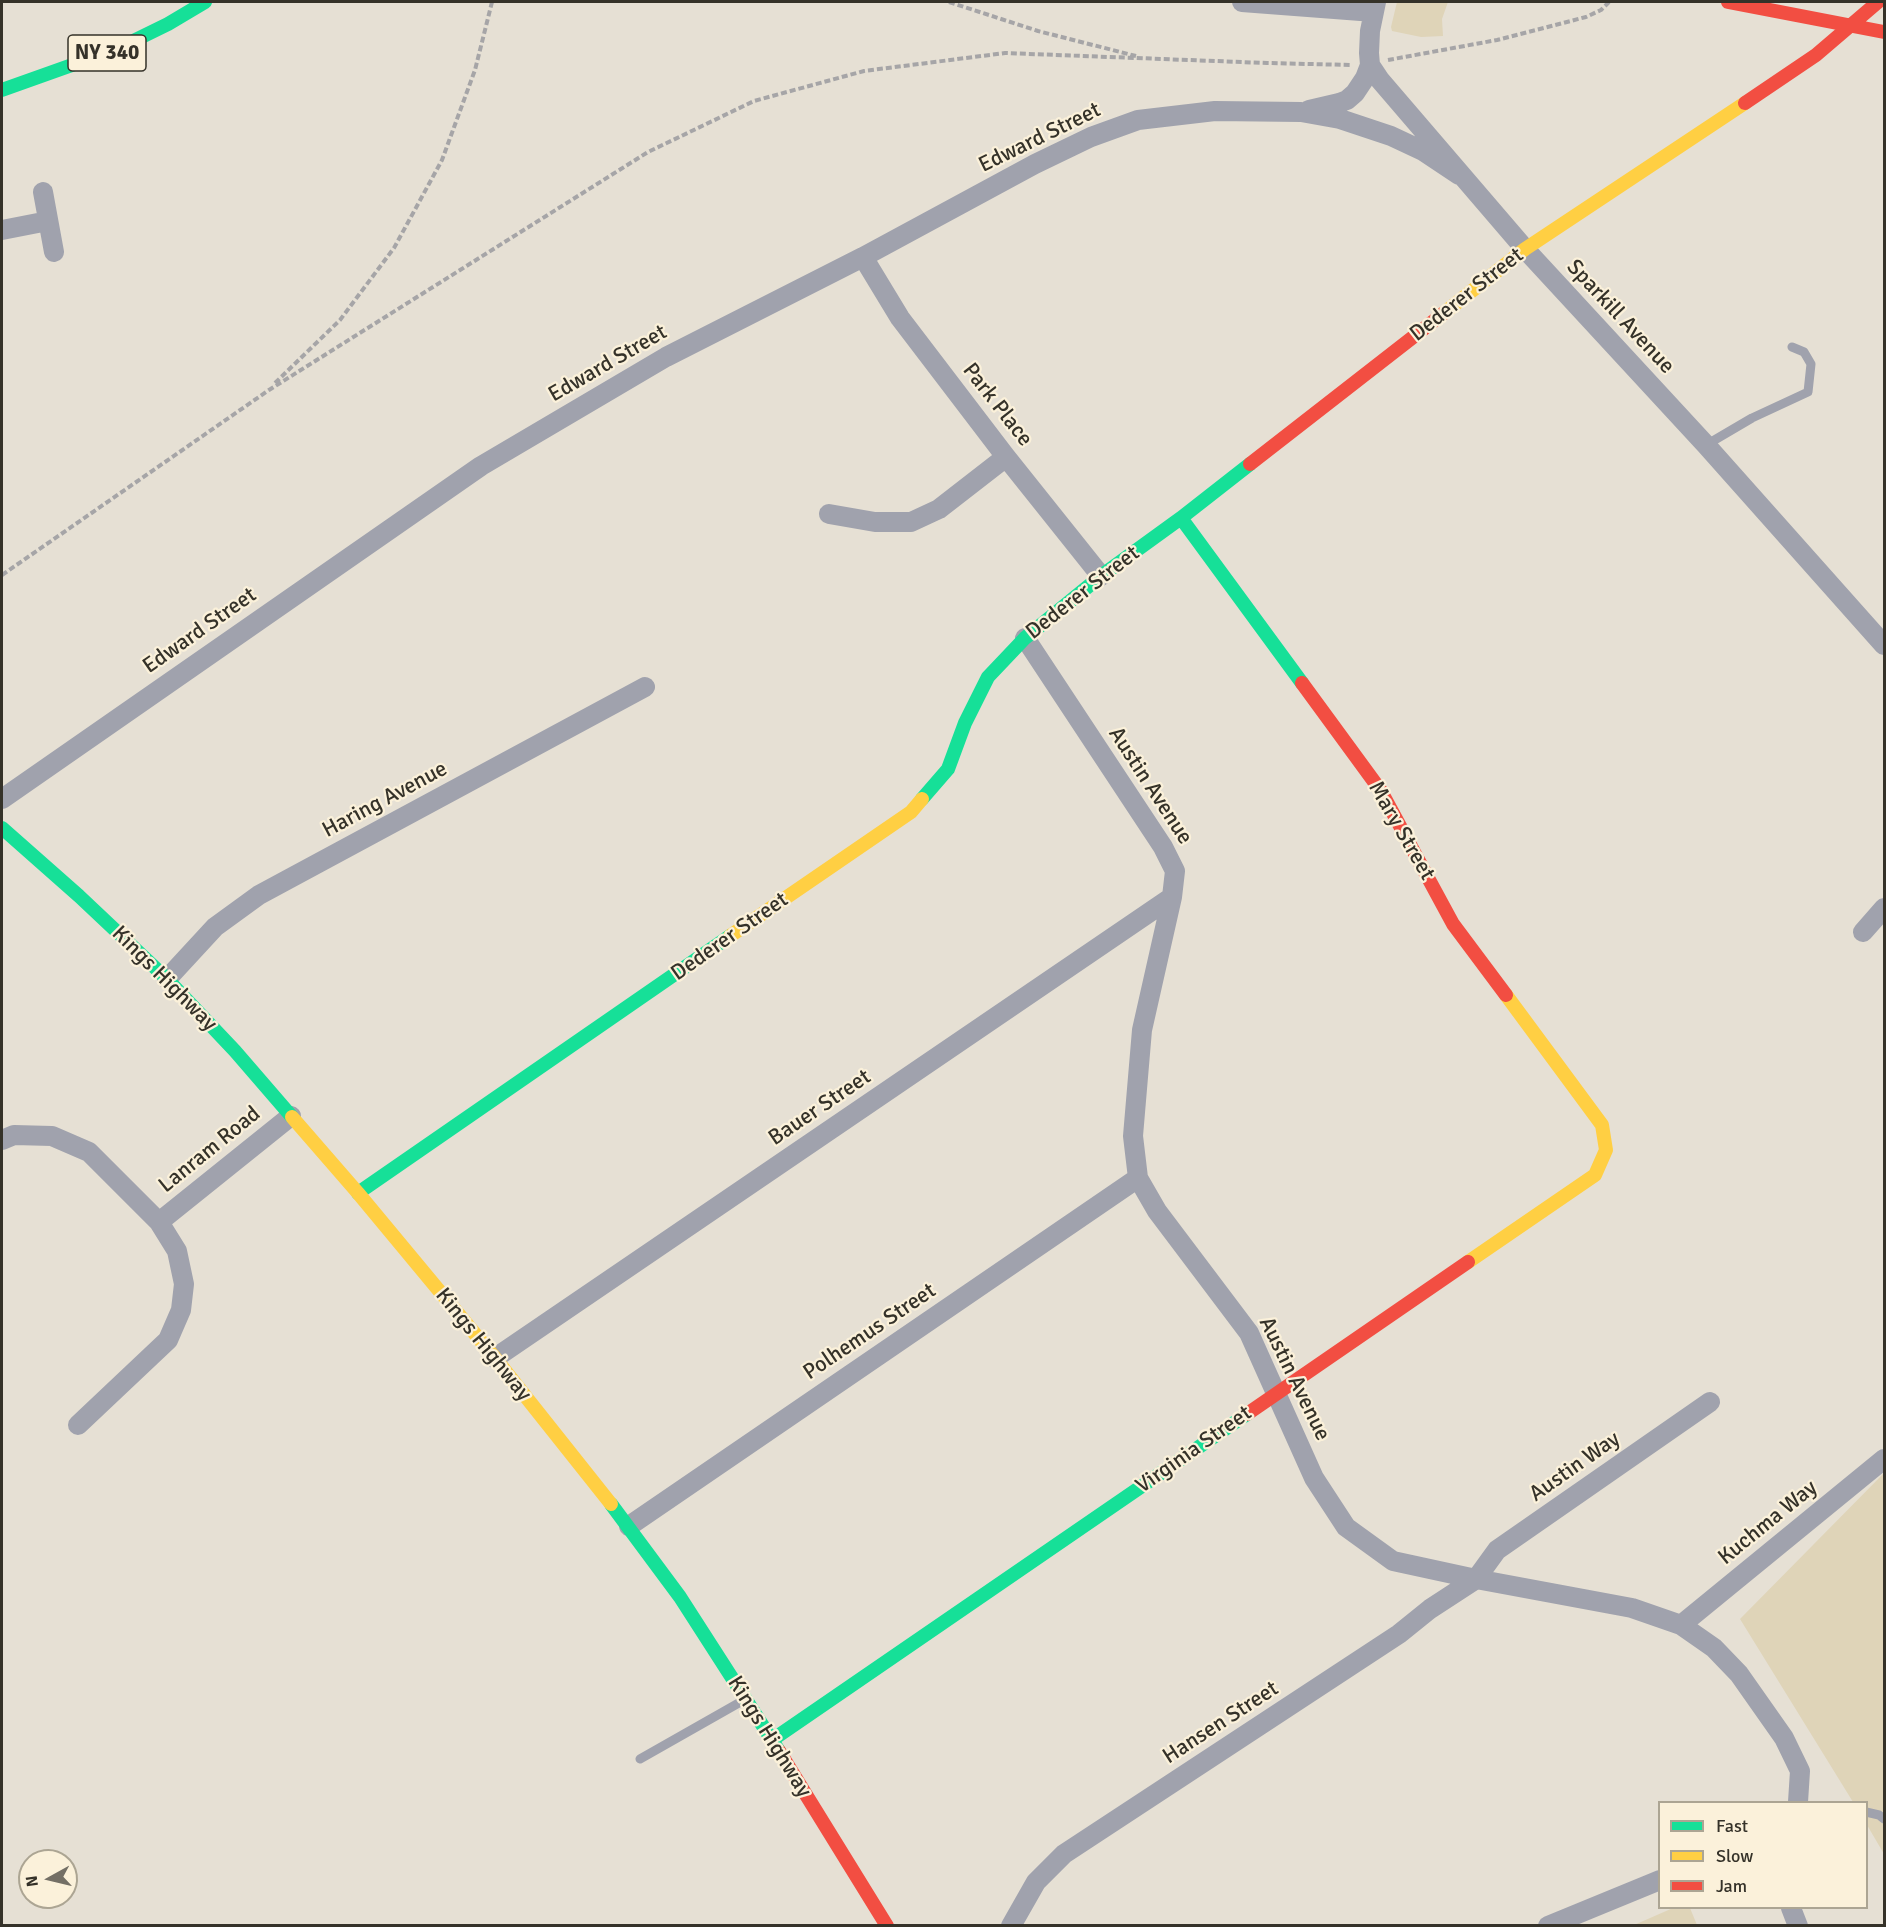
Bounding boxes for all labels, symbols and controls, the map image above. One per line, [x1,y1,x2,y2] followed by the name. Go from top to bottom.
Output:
[68,35,146,71] road number: NY 340
[975,97,1105,179] street label: Edward Street
[1405,242,1529,348] street label: Dederer Street
[1560,254,1680,380] street label: Sparkill Avenue
[544,319,672,409] street label: Edward Street
[956,358,1038,452] street label: Park Place
[1021,540,1145,646] street label: Dederer Street
[138,582,262,680] street label: Edward Street
[1102,722,1198,850] street label: Austin Avenue
[318,756,452,844] street label: Haring Avenue
[1362,777,1440,885] street label: Mary Street
[666,887,794,987] street label: Dederer Street
[106,921,222,1037] street label: Kings Highway
[764,1064,876,1152] street label: Bauer Street
[154,1101,266,1199] street label: Lanram Road
[799,1278,941,1386] street label: Polhemus Street
[429,1283,537,1407] street label: Kings Highway
[1253,1313,1335,1445] street label: Austin Avenue
[1131,1400,1257,1500] street label: Virginia Street
[1525,1426,1625,1508] street label: Austin Way
[1713,1475,1823,1571] street label: Kuchma Way
[721,1671,817,1803] street label: Kings Highway
[1158,1676,1284,1770] street label: Hansen Street
[1658,1801,1868,1909] legend
[1716,1815,1748,1837] text: Fast
[1716,1845,1753,1867] text: Slow
[18,1849,78,1909] north arrow
[21,1874,43,1888] text: N
[1716,1875,1747,1897] text: Jam

